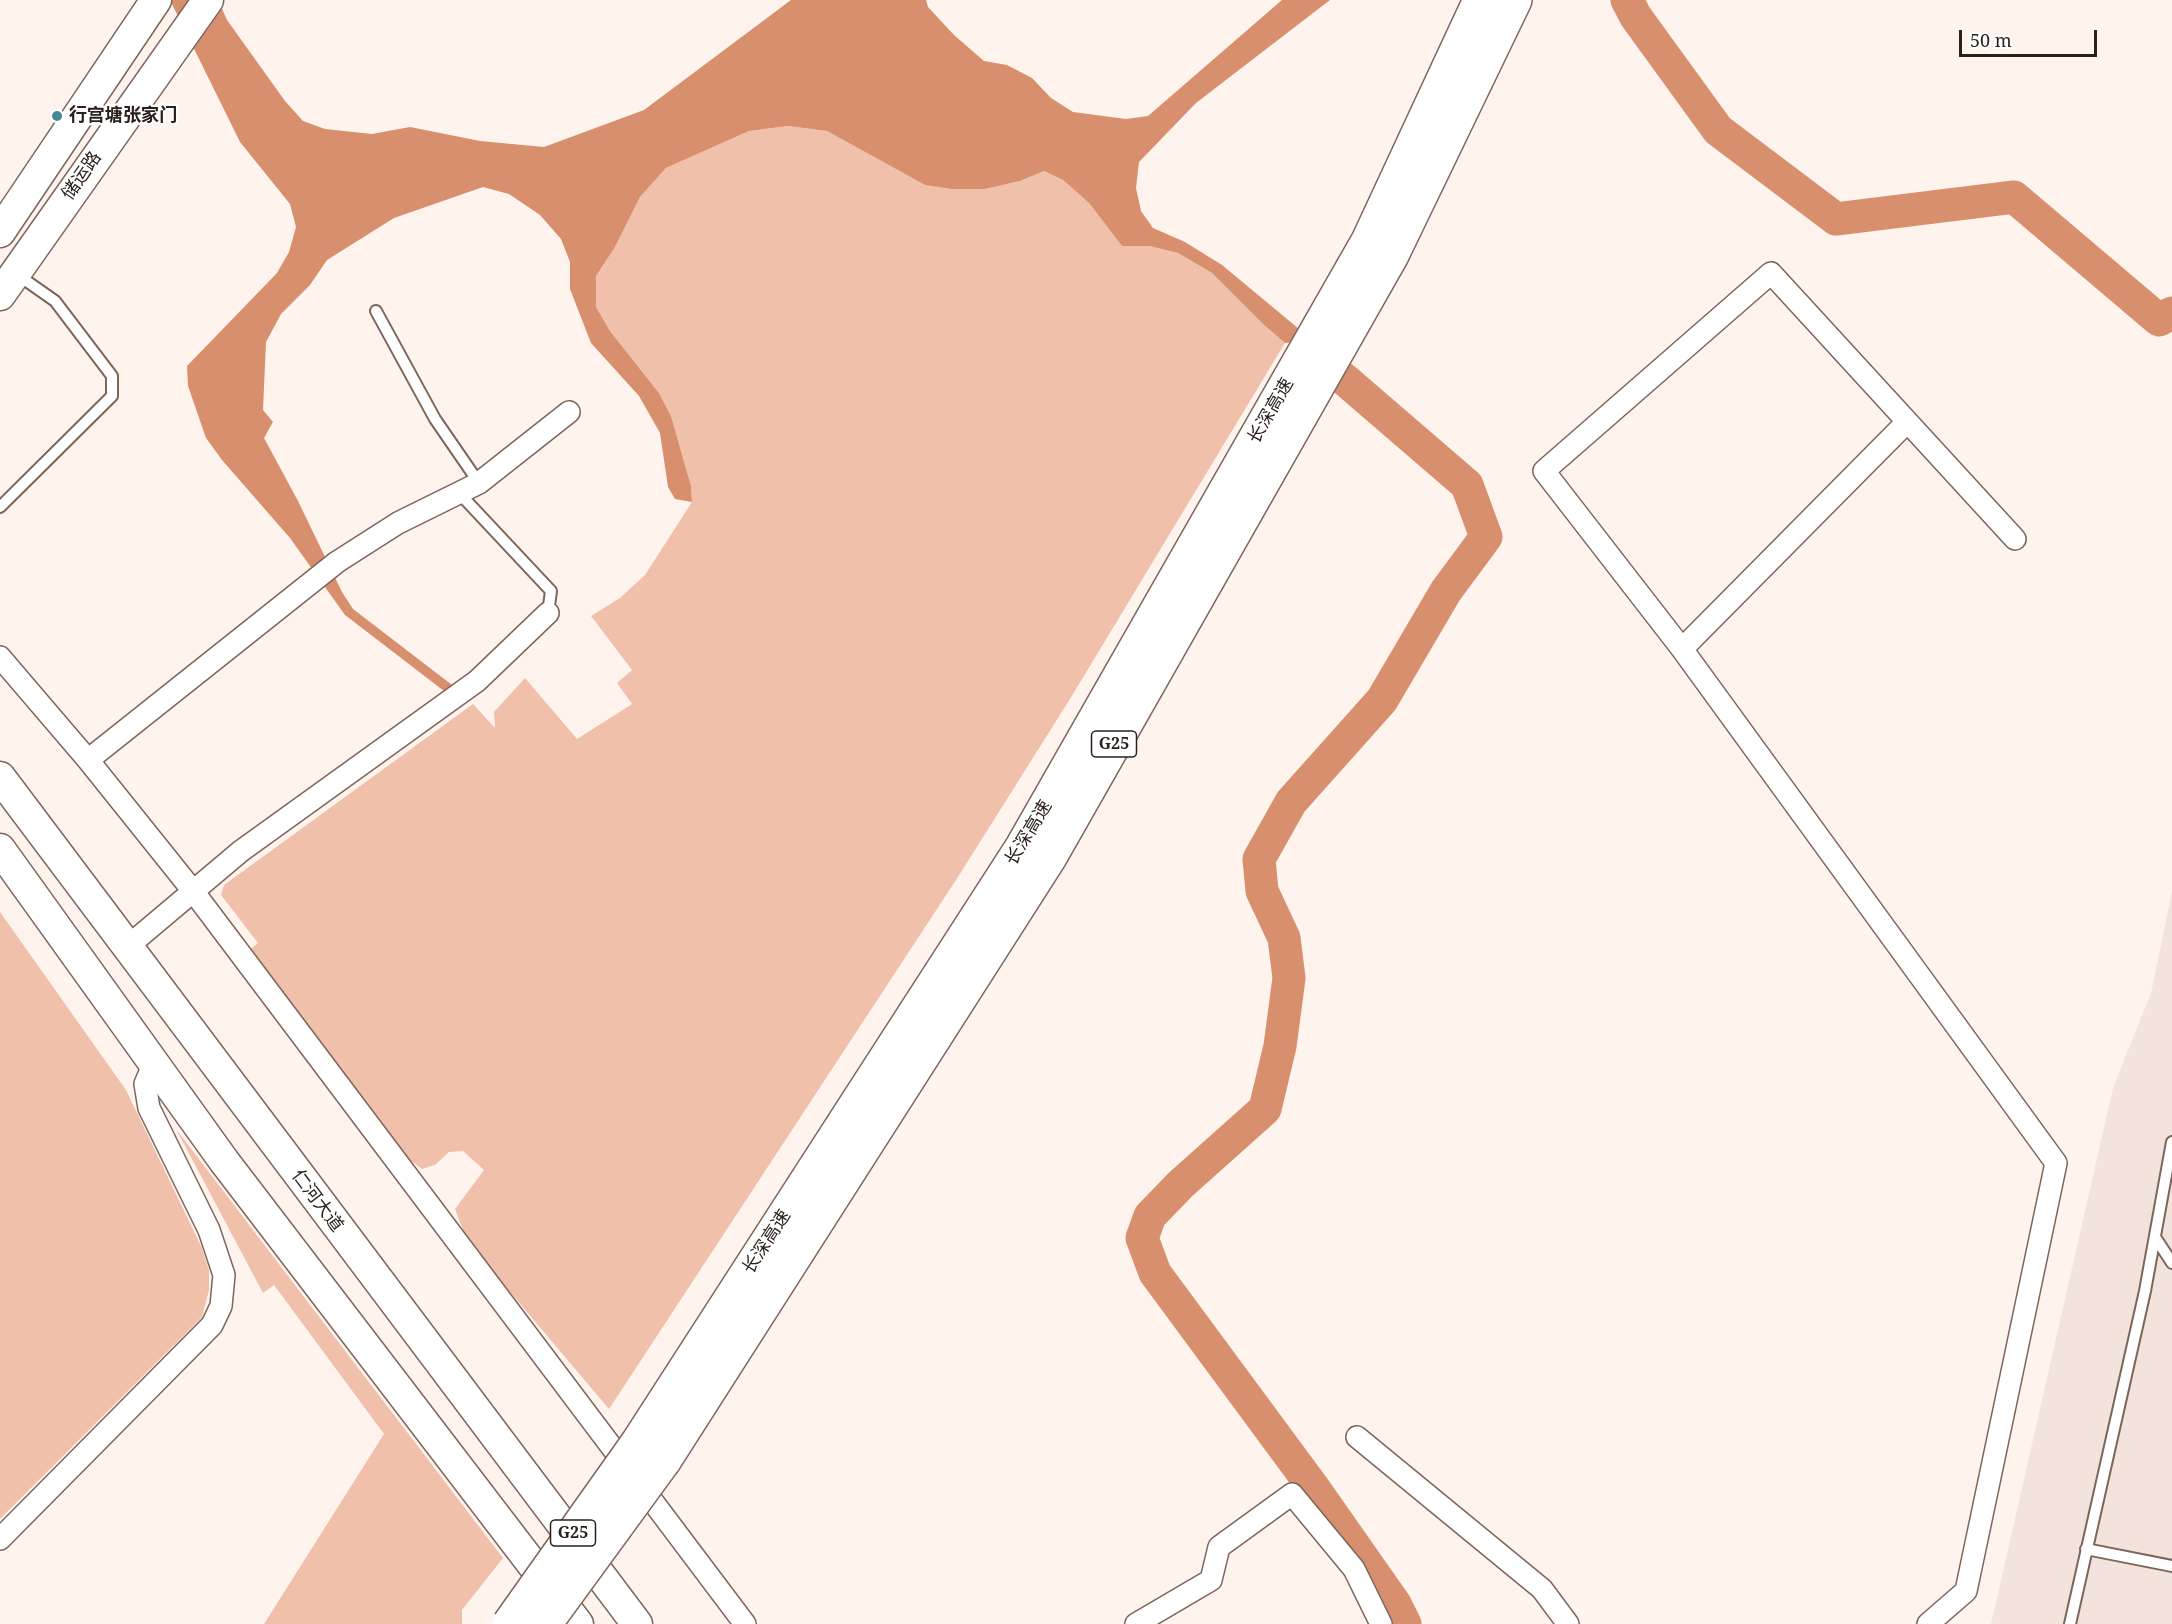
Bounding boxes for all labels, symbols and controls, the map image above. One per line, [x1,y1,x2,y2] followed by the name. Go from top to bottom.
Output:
[1962,18,2100,56] scale bar
[1970,28,2012,52] text: 50 m
[69,105,177,127] place label: 行宫塘张家门
[50,109,64,123] marker: 行宫塘张家门
[58,148,106,204] street label: 储运路
[1244,374,1298,448] street label: 长深高速
[1092,731,1136,757] road number: G25
[1001,797,1057,869] street label: 长深高速
[287,1166,347,1236] street label: 仁河大道
[738,1206,796,1278] street label: 长深高速
[550,1520,596,1546] road number: G25

